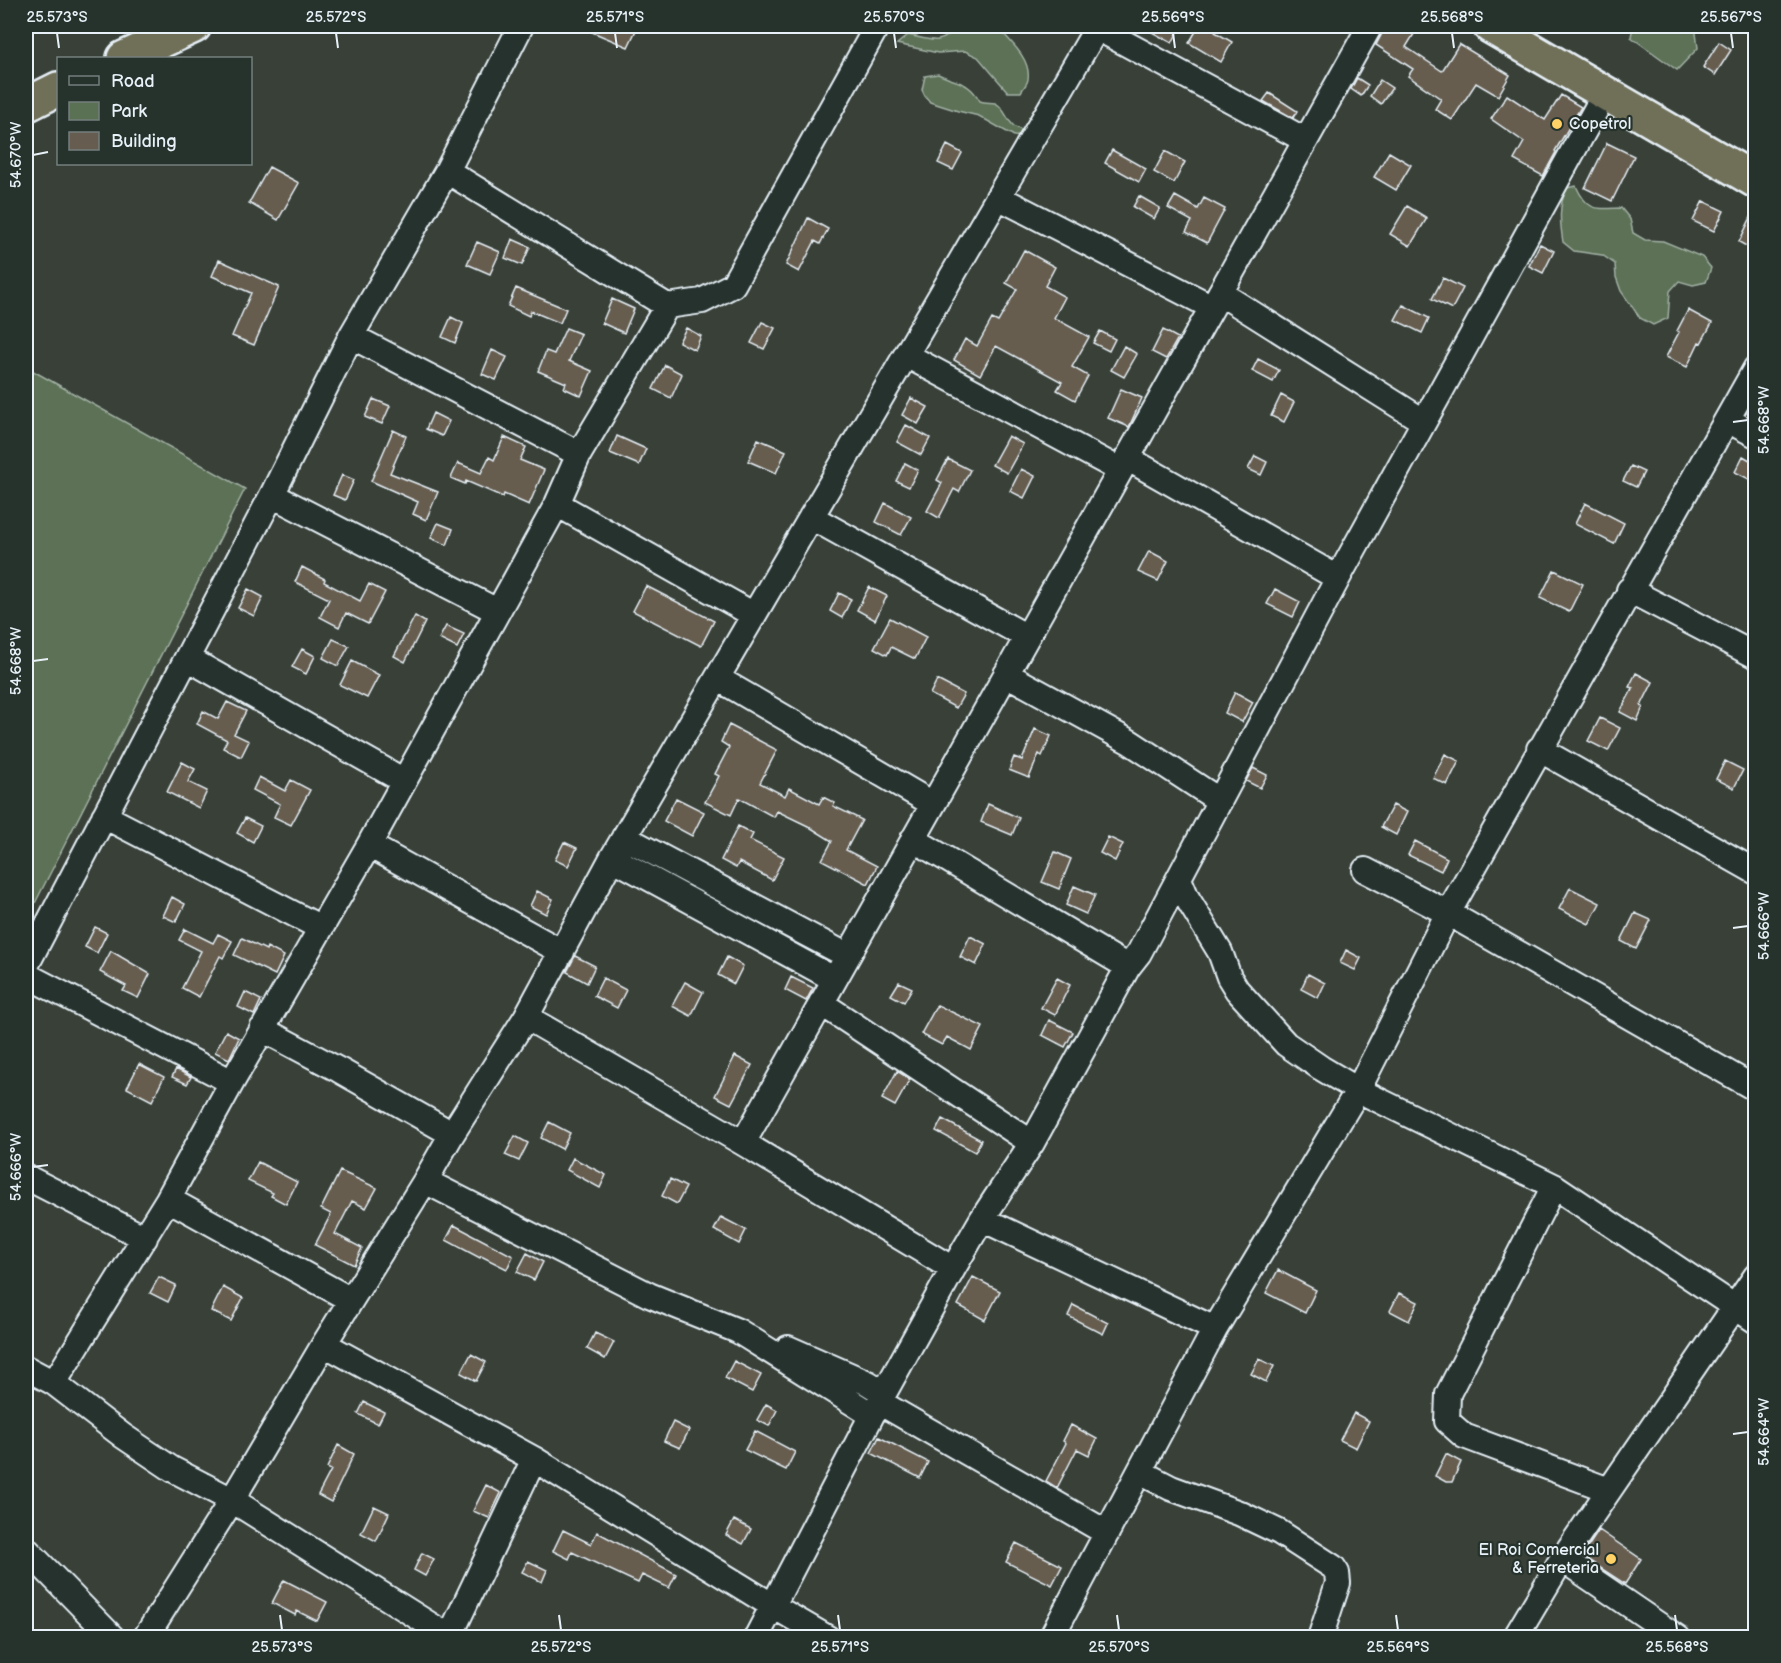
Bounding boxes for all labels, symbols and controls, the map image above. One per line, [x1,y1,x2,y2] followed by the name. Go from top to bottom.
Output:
[26,8,88,27] text: 25.573°S
[306,8,366,27] text: 25.572°S
[586,8,644,27] text: 25.571°S
[863,8,925,27] text: 25.570°S
[1142,8,1204,27] text: 25.569°S
[1421,8,1483,27] text: 25.568°S
[1700,8,1762,27] text: 25.567°S
[57,57,252,165] legend
[111,71,155,92] text: Road
[111,101,147,122] text: Park
[1569,115,1631,134] place label: Copetrol
[1550,117,1564,131] marker: Copetrol
[7,121,26,188] text: 54.670°W
[111,131,177,152] text: Building
[1755,386,1774,454] text: 54.668°W
[7,627,26,695] text: 54.668°W
[1755,891,1774,960] text: 54.666°W
[7,1132,26,1201] text: 54.666°W
[1755,1398,1774,1466] text: 54.664°W
[1479,1541,1599,1578] place label: El Roi Comercial & Ferreteria
[1604,1552,1618,1566] marker: El Roi Comercial & Ferreteria
[251,1638,313,1657] text: 25.573°S
[531,1638,591,1657] text: 25.572°S
[811,1638,869,1657] text: 25.571°S
[1088,1638,1150,1657] text: 25.570°S
[1367,1638,1429,1657] text: 25.569°S
[1646,1638,1708,1657] text: 25.568°S

